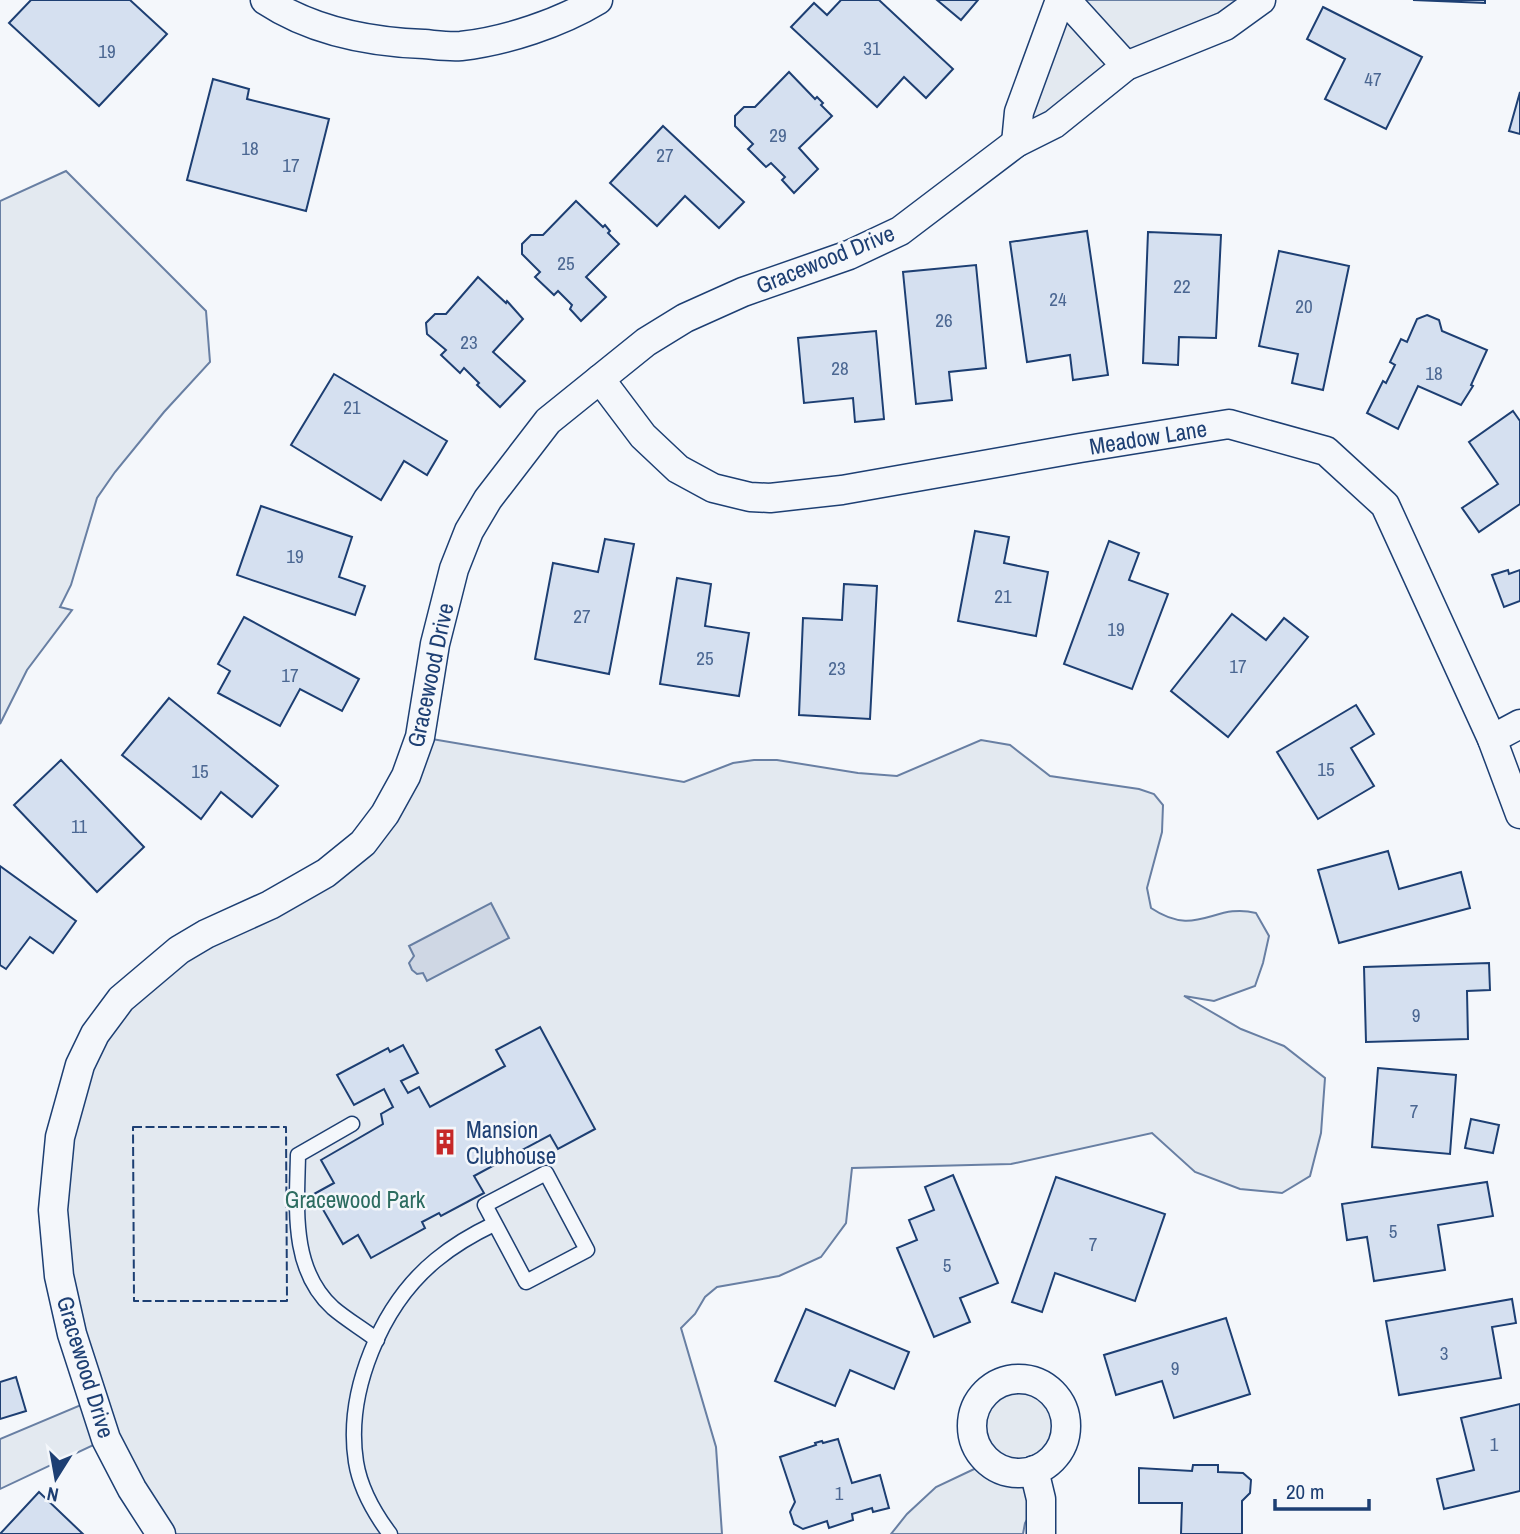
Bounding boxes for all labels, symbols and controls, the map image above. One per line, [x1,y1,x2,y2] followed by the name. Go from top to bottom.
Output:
[863,35,881,61] house number: 31
[98,38,116,64] house number: 19
[1364,66,1382,92] house number: 47
[769,122,787,148] house number: 29
[241,135,259,161] house number: 18
[656,142,674,168] house number: 27
[282,152,300,178] house number: 17
[751,217,899,301] street label: Gracewood Drive
[557,250,575,276] house number: 25
[1173,273,1191,299] house number: 22
[1049,286,1067,312] house number: 24
[1295,293,1313,319] house number: 20
[935,307,953,333] house number: 26
[460,329,478,355] house number: 23
[831,355,849,381] house number: 28
[1425,360,1443,386] house number: 18
[343,394,361,420] house number: 21
[1087,412,1209,462] street label: Meadow Lane
[286,543,304,569] house number: 19
[994,583,1012,609] house number: 21
[400,600,460,750] street label: Gracewood Drive
[573,603,591,629] house number: 27
[1107,616,1125,642] house number: 19
[696,645,714,671] house number: 25
[1229,653,1247,679] house number: 17
[828,655,846,681] house number: 23
[281,662,299,688] house number: 17
[1317,756,1335,782] house number: 15
[191,758,209,784] house number: 15
[71,813,87,839] house number: 11
[1412,1002,1420,1028] house number: 9
[1410,1098,1419,1124] house number: 7
[466,1114,556,1171] place label: Mansion Clubhouse
[430,1127,460,1157] building icon: Mansion Clubhouse
[285,1184,426,1215] park label: Gracewood Park
[1389,1218,1398,1244] house number: 5
[1089,1231,1098,1257] house number: 7
[943,1252,952,1278] house number: 5
[50,1292,122,1442] street label: Gracewood Drive
[1440,1340,1448,1366] house number: 3
[1171,1355,1179,1381] house number: 9
[1490,1431,1499,1457] house number: 1
[21,1443,91,1513] north arrow
[1275,1468,1370,1512] scale bar
[1286,1477,1324,1506] text: 20 m
[835,1480,844,1506] house number: 1
[45,1481,61,1509] text: N

